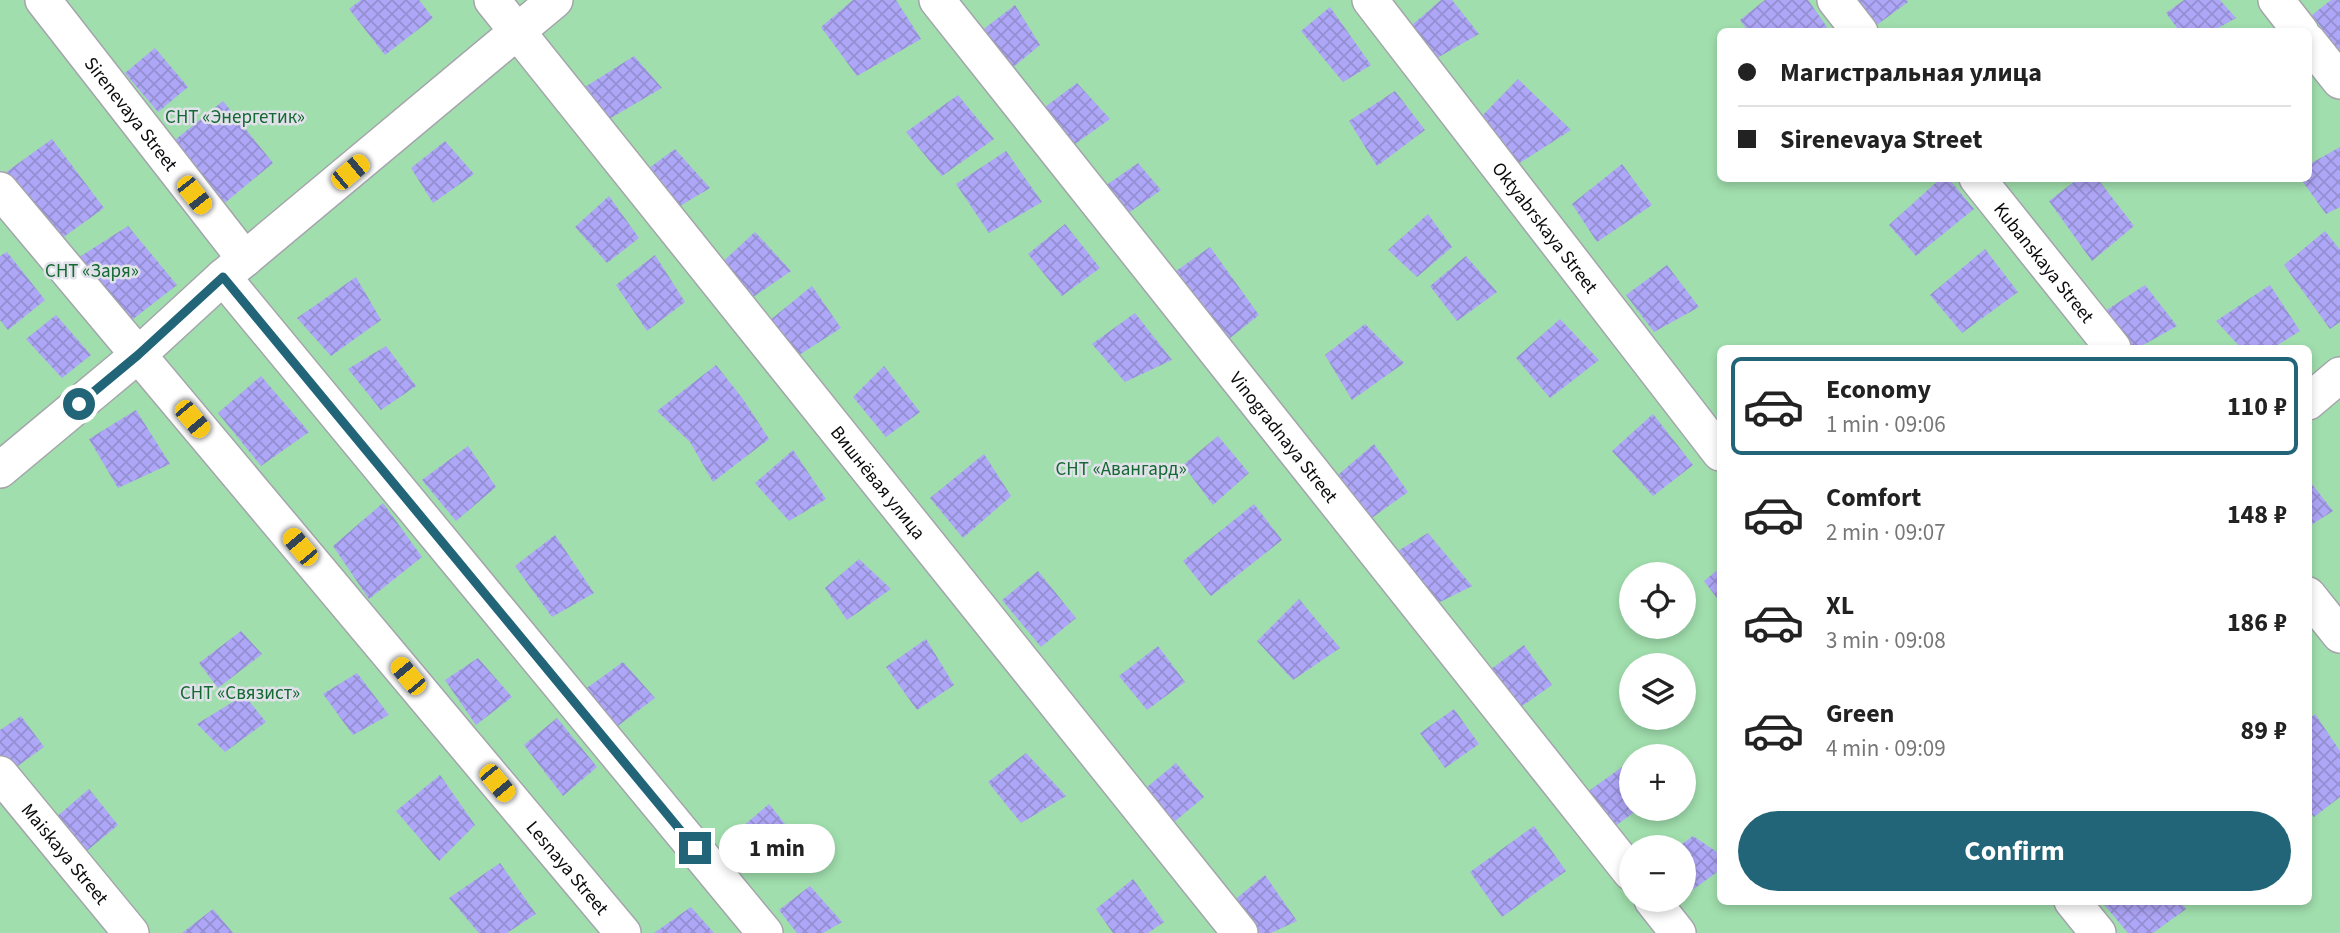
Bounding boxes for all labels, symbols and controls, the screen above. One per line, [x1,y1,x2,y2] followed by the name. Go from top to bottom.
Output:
[77,52,184,178] street label: Sirenevaya Street
[1780,54,2042,91] text: Магистральная улица
[165,104,305,131] park label: СНТ «Энергетик»
[1780,121,1983,158] text: Sirenevaya Street
[328,150,373,194] car
[1485,157,1604,300] street label: Oktyabrskaya Street
[173,172,216,218] car
[1987,197,2100,330] street label: Kubanskaya Street
[45,258,139,285] park label: СНТ «Заря»
[1223,366,1344,509] street label: Vinogradnaya Street
[1826,371,1931,408] text: Economy
[1742,375,1805,438] icon: car
[63,388,95,420] route start
[2227,388,2287,425] text: 110 ₽
[171,396,214,442] car
[1826,408,1946,441] text: 1 min · 09:06
[823,420,931,546] street label: Вишнёвая улица
[1055,456,1187,483] park label: СНТ «Авангард»
[1826,479,1921,516] text: Comfort
[1742,483,1805,546] icon: car
[2227,496,2287,533] text: 148 ₽
[1826,516,1946,549] text: 2 min · 09:07
[279,524,322,570] car
[1619,562,1696,912] map controls
[1619,562,1696,639] button: locate
[1826,587,1854,624] text: XL
[1742,591,1805,654] icon: car
[2227,604,2287,641] text: 186 ₽
[1826,624,1946,657] text: 3 min · 09:08
[387,653,430,699] car
[1619,653,1696,730] button: layers
[180,680,300,707] park label: СНТ «Связист»
[1826,695,1894,732] text: Green
[1742,699,1805,762] icon: car
[2241,712,2287,749] text: 89 ₽
[1826,732,1946,765] text: 4 min · 09:09
[1619,744,1696,821] button: +
[476,760,519,806] car
[14,798,115,911] street label: Maiskaya Street
[1738,811,2291,891] button: Confirm
[519,815,615,922] street label: Lesnaya Street
[720,824,835,872] callout: 1 min
[679,832,711,864] route end
[749,832,805,865] text: 1 min
[1619,835,1696,912] button: −

